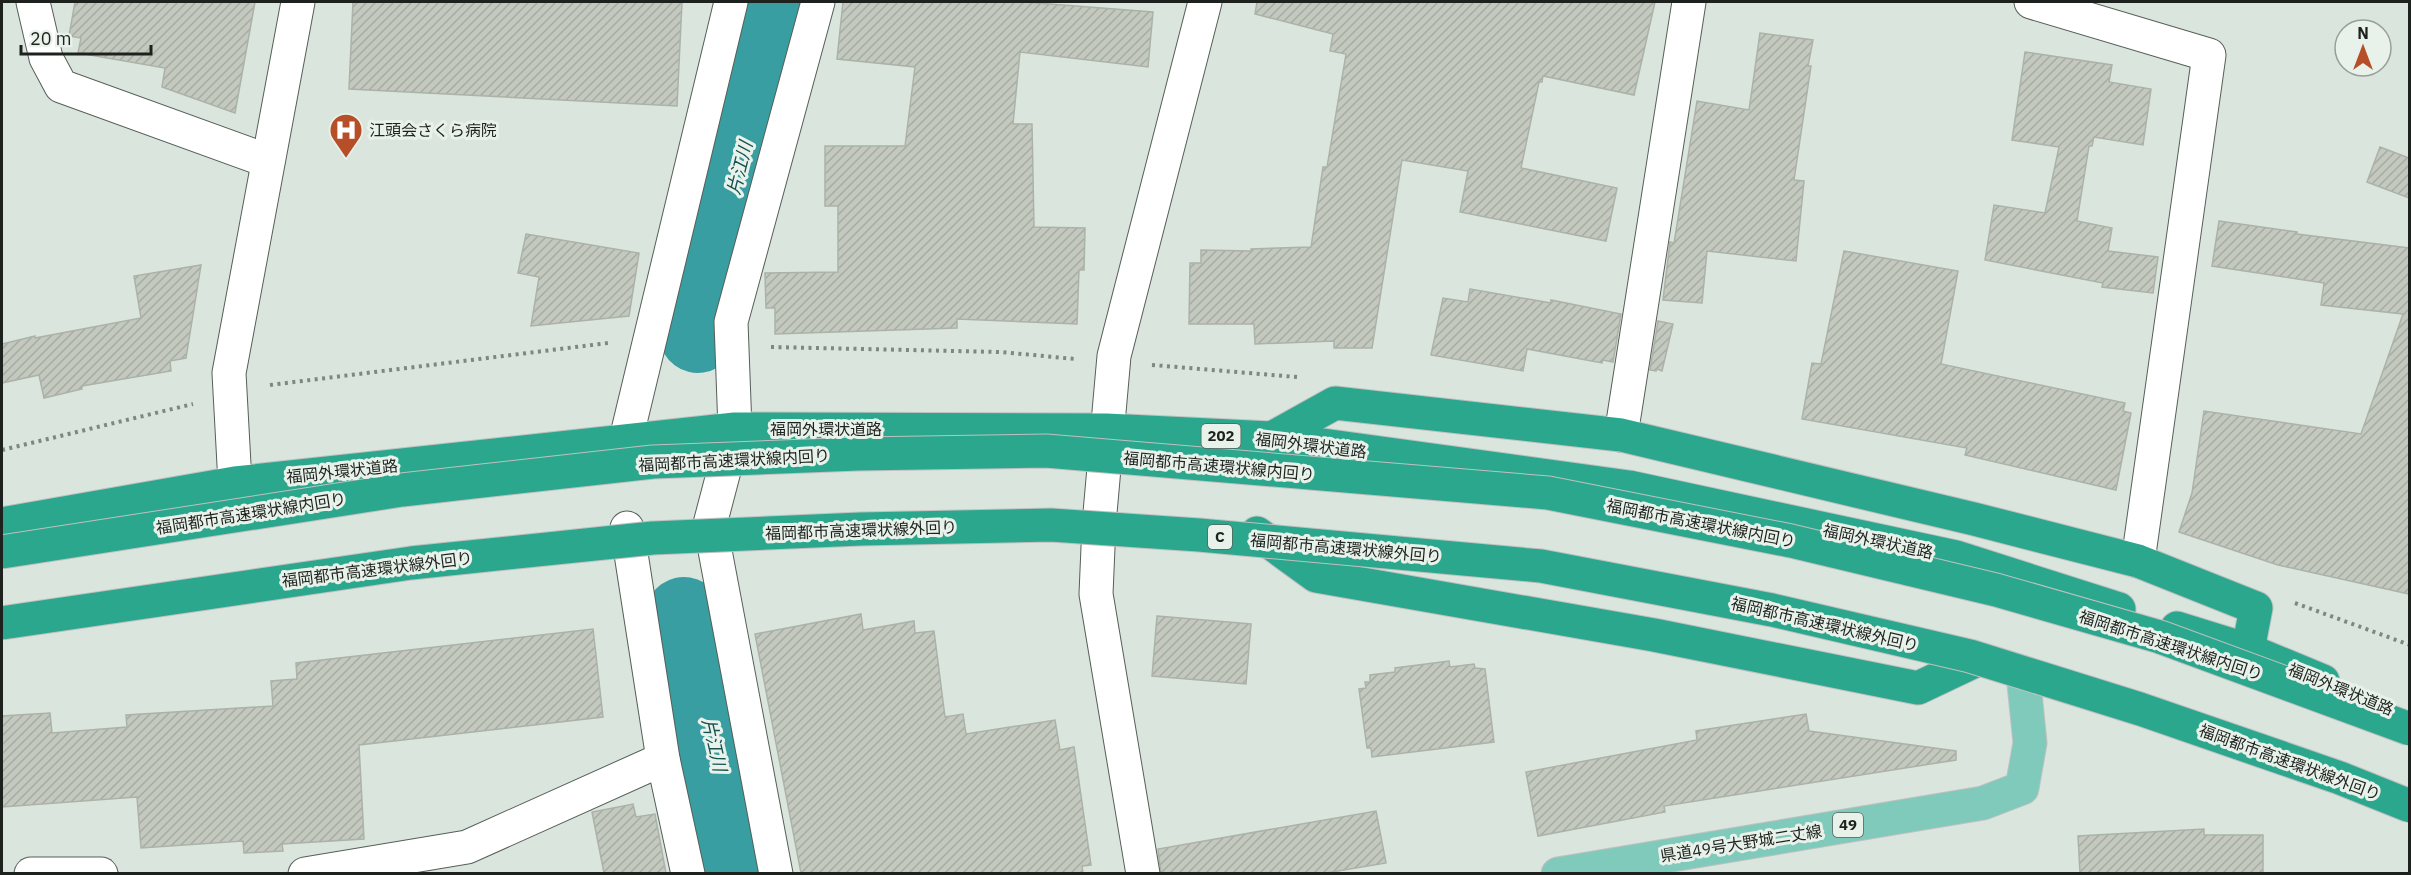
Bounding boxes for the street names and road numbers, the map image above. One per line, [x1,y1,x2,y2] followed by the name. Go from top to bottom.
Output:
[770,419,882,439] street label: 福岡外環状道路
[1202,424,1240,448] road number: 202
[1254,428,1368,462] street label: 福岡外環状道路
[638,445,830,475] street label: 福岡都市高速環状線内回り
[1122,448,1316,484] street label: 福岡都市高速環状線内回り
[285,455,399,487] street label: 福岡外環状道路
[155,488,347,538] street label: 福岡都市高速環状線内回り
[1605,495,1797,551] street label: 福岡都市高速環状線内回り
[765,517,957,543] street label: 福岡都市高速環状線外回り
[1821,520,1935,562] street label: 福岡外環状道路
[1208,525,1232,549] road number: C
[1249,530,1443,566] street label: 福岡都市高速環状線外回り
[280,547,474,591] street label: 福岡都市高速環状線外回り
[1729,593,1921,655] street label: 福岡都市高速環状線外回り
[2077,606,2265,684] street label: 福岡都市高速環状線内回り
[2285,659,2397,719] street label: 福岡外環状道路
[2196,720,2384,804] street label: 福岡都市高速環状線外回り
[1833,813,1863,837] road number: 49
[1659,820,1823,866] street label: 県道49号大野城二丈線

